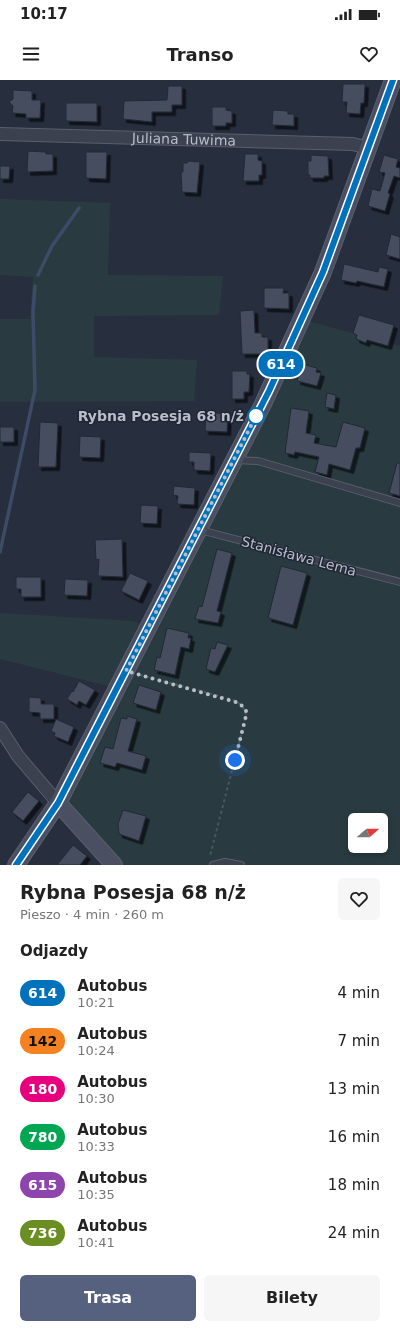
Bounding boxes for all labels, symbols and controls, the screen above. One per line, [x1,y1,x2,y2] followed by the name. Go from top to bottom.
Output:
[20,5,68,23] text: 10:17
[20,43,42,65] icon: menu
[358,43,380,65] icon: heart
[166,44,234,65] text: Transo
[131,130,236,149] street label: Juliana Tuwima
[258,351,304,377] line badge: 614
[266,356,296,372] text: 614
[247,407,265,425] marker: Rybna Posesja 68 n/ż
[78,408,244,424] place label: Rybna Posesja 68 n/ż
[240,533,358,579] street label: Stanisława Lema
[225,750,245,770] your location
[348,813,388,853] north arrow
[348,813,388,853] map controls
[338,878,380,920] button: heart
[20,881,246,903] text: Rybna Posesja 68 n/ż
[20,907,164,922] text: Pieszo · 4 min · 260 m
[20,942,88,960] text: Odjazdy
[77,977,147,995] text: Autobus
[337,984,380,1002] text: 4 min
[28,985,57,1001] text: 614
[77,995,115,1010] text: 10:21
[77,1025,147,1043] text: Autobus
[337,1032,380,1050] text: 7 min
[28,1033,57,1049] text: 142
[77,1043,115,1058] text: 10:24
[77,1073,147,1091] text: Autobus
[328,1080,380,1098] text: 13 min
[28,1081,57,1097] text: 180
[77,1091,115,1106] text: 10:30
[77,1121,147,1139] text: Autobus
[328,1128,380,1146] text: 16 min
[28,1129,57,1145] text: 780
[77,1139,115,1154] text: 10:33
[77,1169,147,1187] text: Autobus
[328,1176,380,1194] text: 18 min
[28,1177,57,1193] text: 615
[77,1187,115,1202] text: 10:35
[77,1217,147,1235] text: Autobus
[328,1224,380,1242] text: 24 min
[28,1225,57,1241] text: 736
[77,1235,115,1250] text: 10:41
[20,1275,196,1321] button: Trasa
[204,1275,380,1321] button: Bilety

